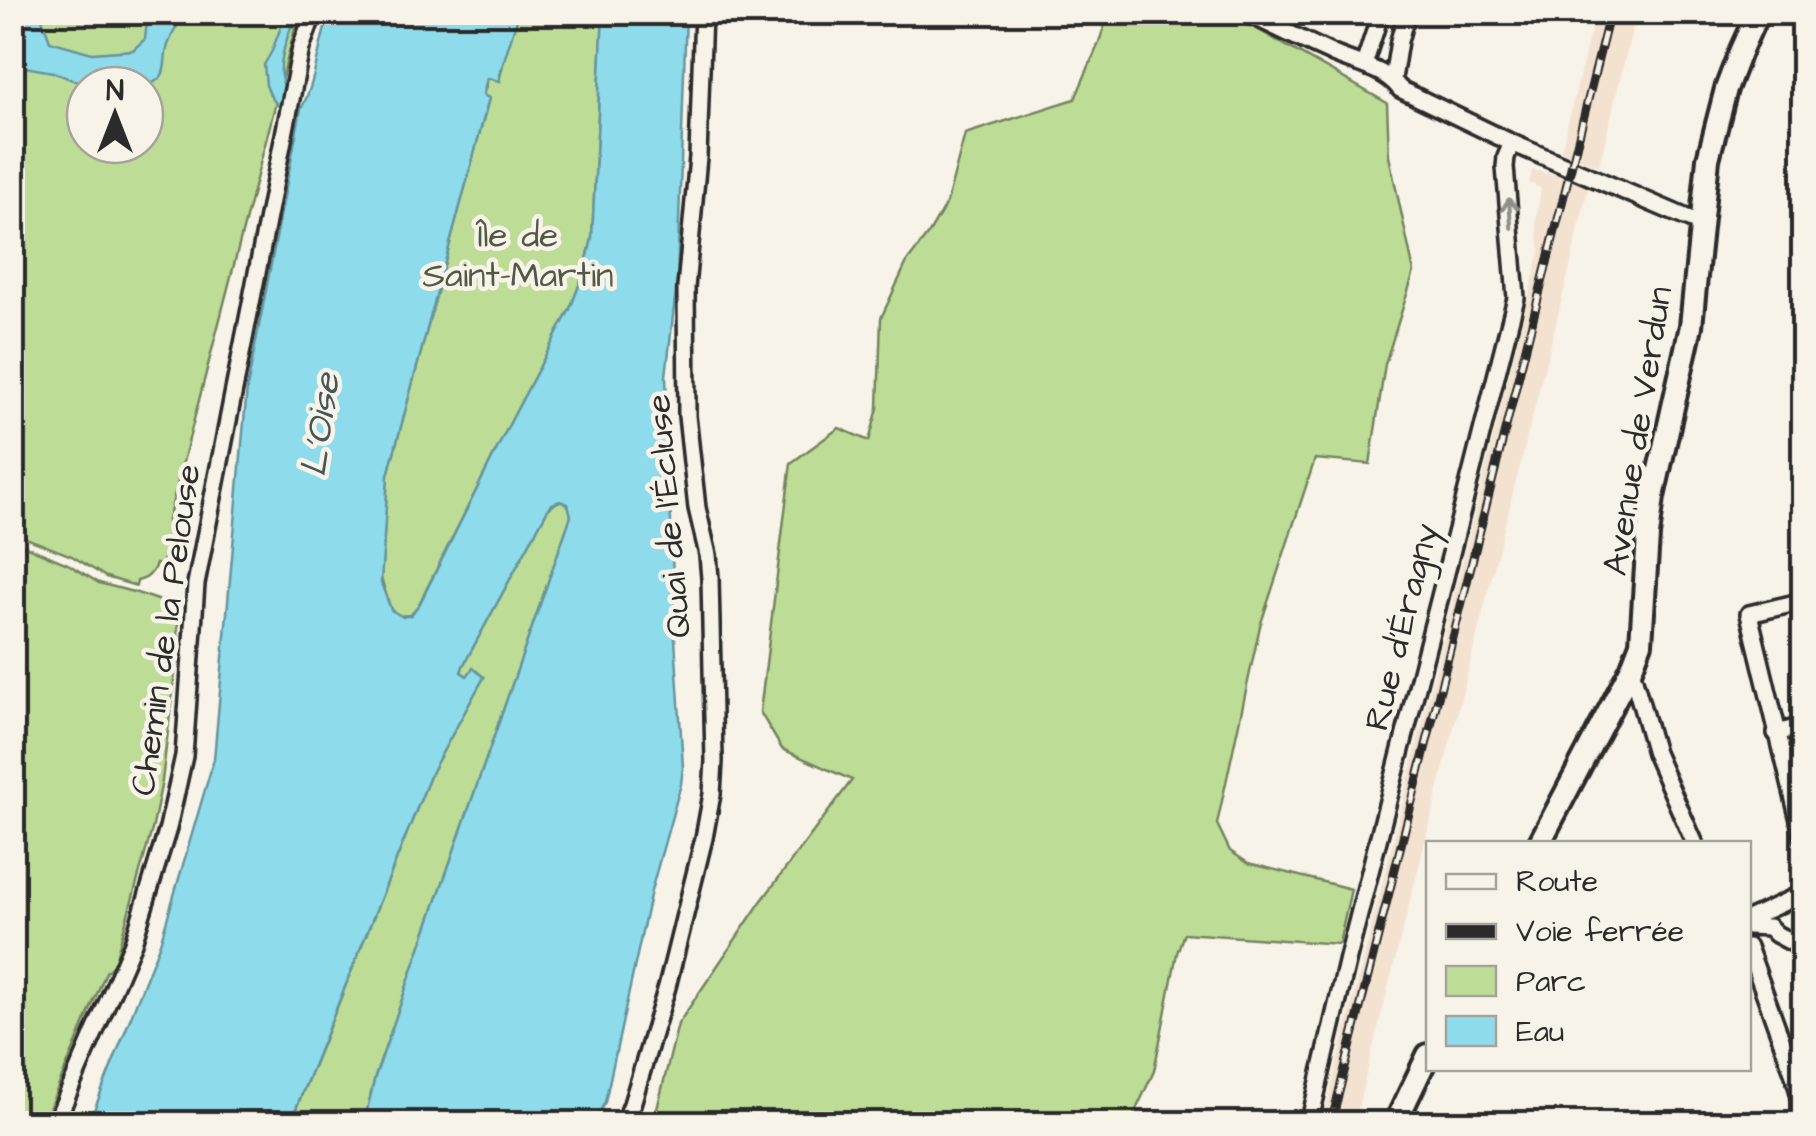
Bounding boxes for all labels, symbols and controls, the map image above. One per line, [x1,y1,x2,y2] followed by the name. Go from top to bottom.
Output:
[65,65,165,165] north arrow
[106,72,124,111] text: N
[1500,198,1519,230] one-way arrow
[422,211,614,300] park label: Île de Saint-Martin
[1591,283,1685,579] street label: Avenue de Verdun
[288,368,354,480] water label: L'Oise
[634,392,704,640] street label: Quai de l'Écluse
[118,461,214,799] street label: Chemin de la Pelouse
[1353,518,1453,736] street label: Rue d'Éragny
[1426,841,1751,1071] legend
[1516,861,1598,903] text: Route
[1516,911,1684,953] text: Voie ferrée
[1516,961,1586,1003] text: Parc
[1516,1011,1564,1053] text: Eau

